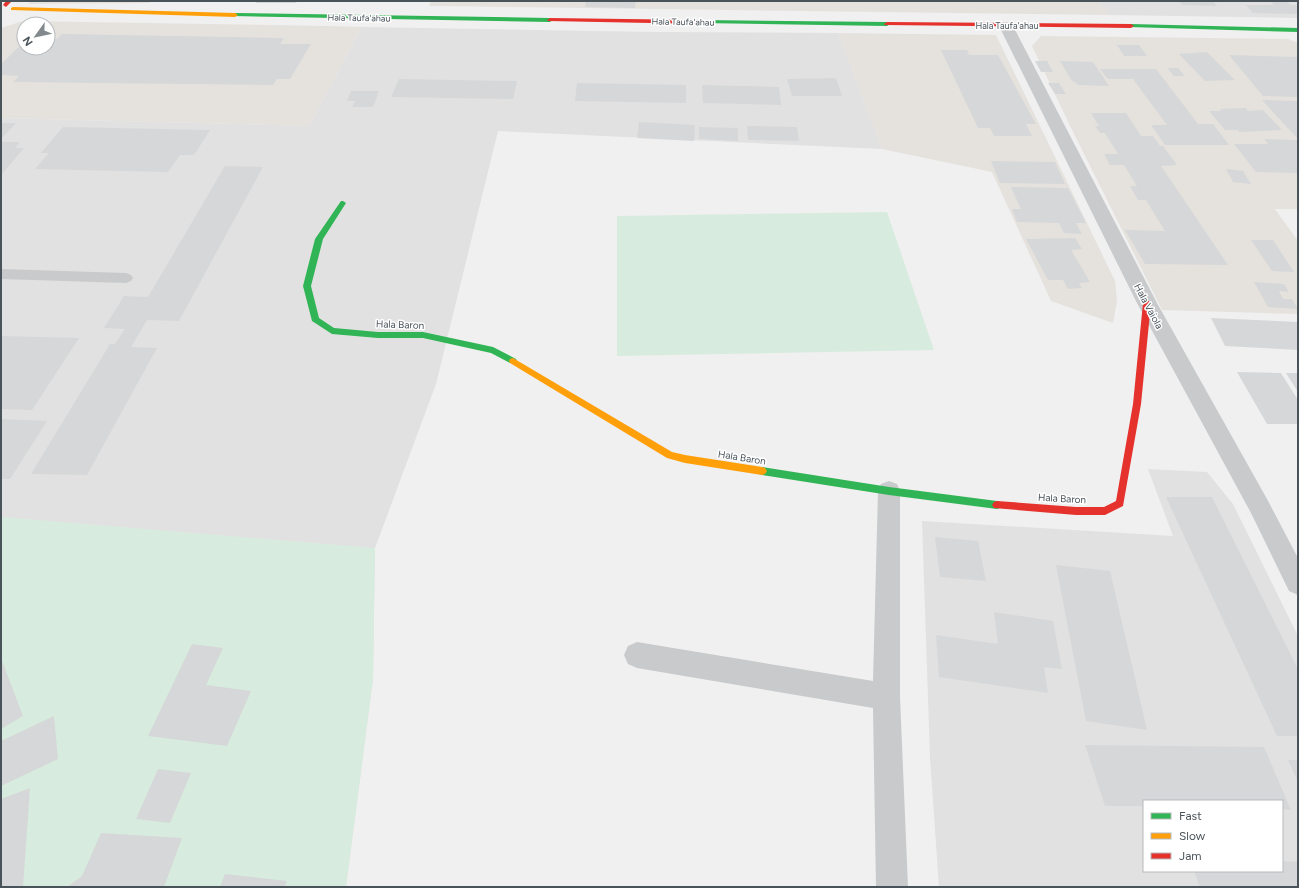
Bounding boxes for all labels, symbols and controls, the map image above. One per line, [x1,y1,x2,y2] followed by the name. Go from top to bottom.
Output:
[327,11,391,24] street label: Hala Taufa'ahau
[651,15,715,28] street label: Hala Taufa'ahau
[16,16,56,56] north arrow
[975,20,1039,31] street label: Hala Taufa'ahau
[20,34,36,48] text: N
[1131,281,1166,331] street label: Hala Vaiola
[376,317,425,332] street label: Hala Baron
[717,447,767,468] street label: Hala Baron
[1037,491,1087,506] street label: Hala Baron
[1143,800,1283,872] legend
[1179,809,1202,823] text: Fast
[1179,829,1206,843] text: Slow
[1179,849,1202,863] text: Jam

